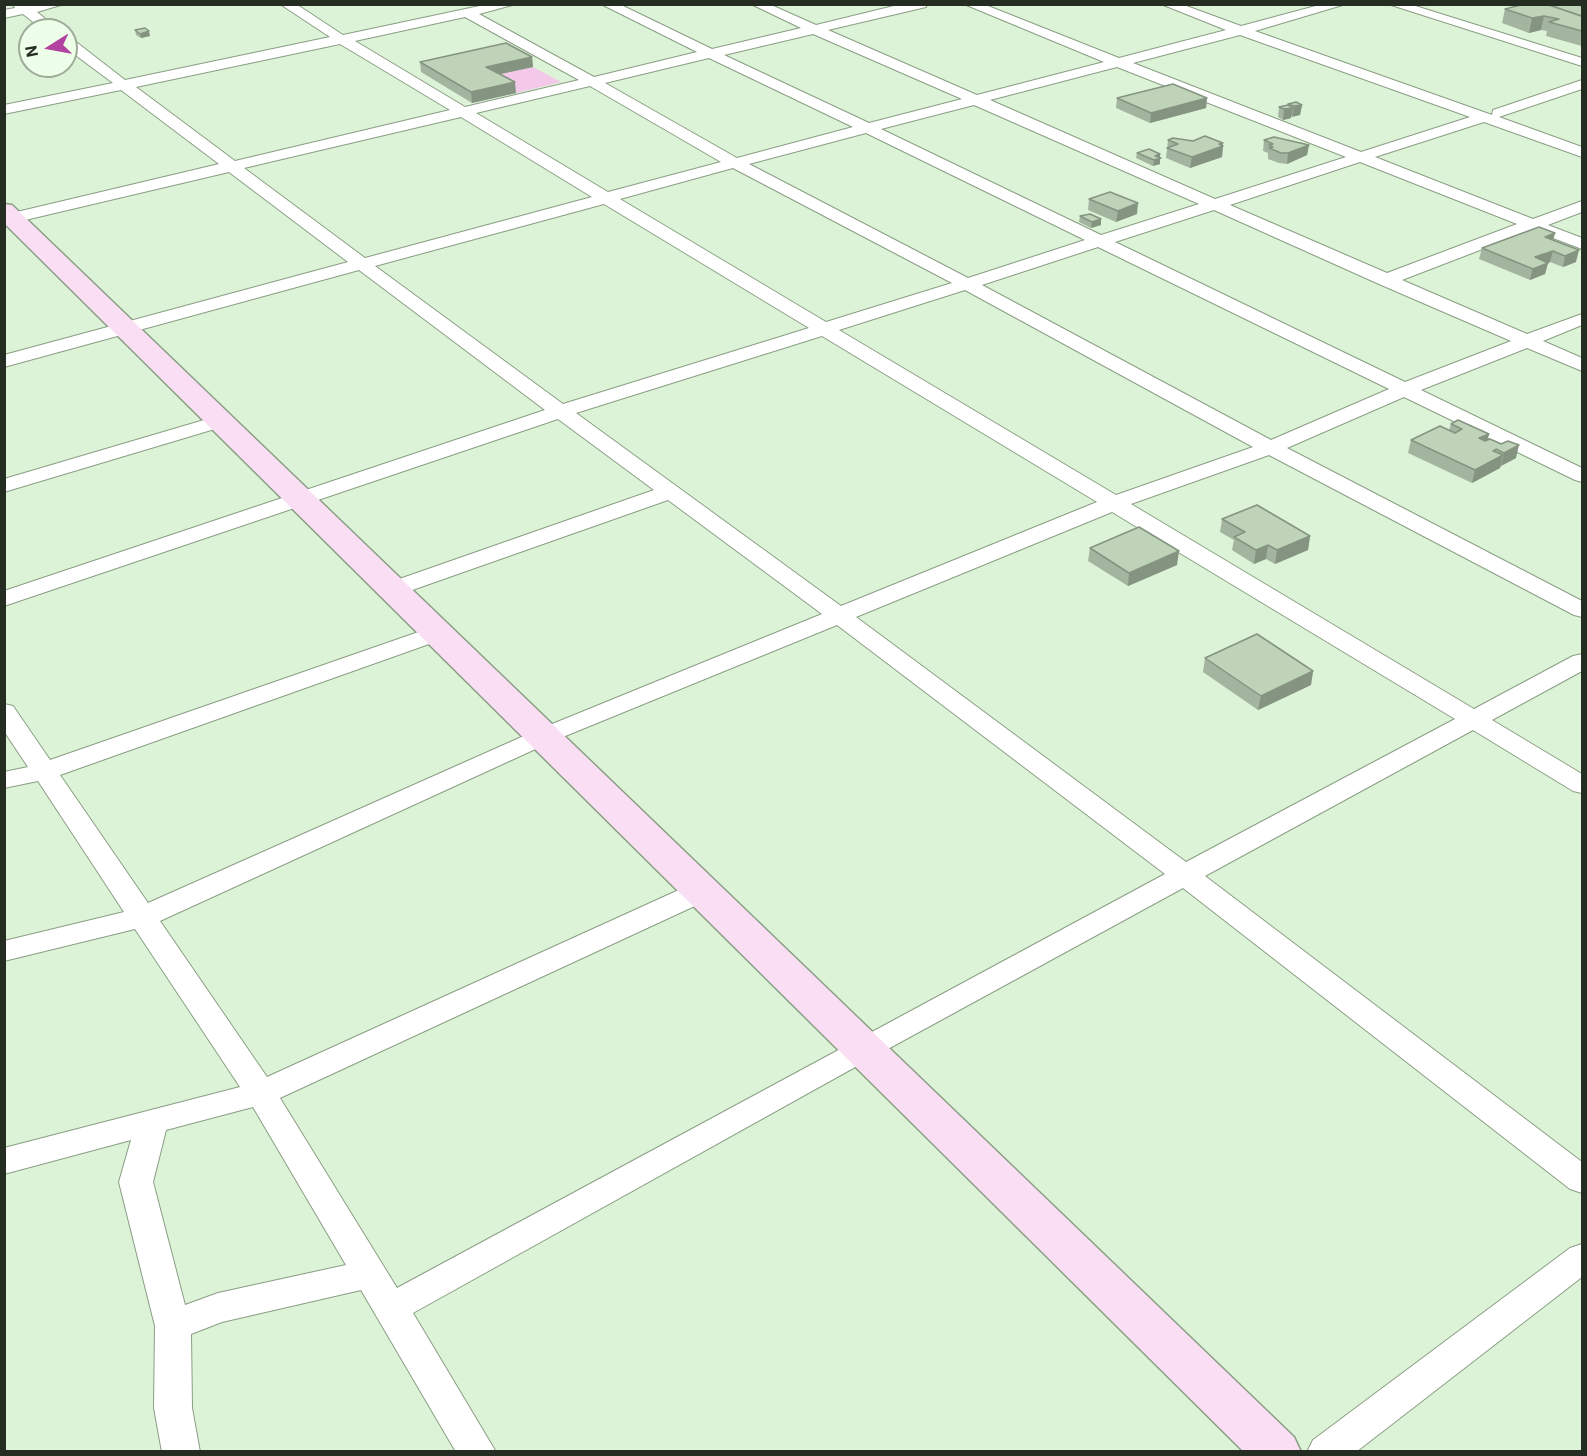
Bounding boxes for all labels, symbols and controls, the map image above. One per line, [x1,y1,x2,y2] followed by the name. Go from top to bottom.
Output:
[18,18,78,78] north arrow
[21,44,42,59] text: N

